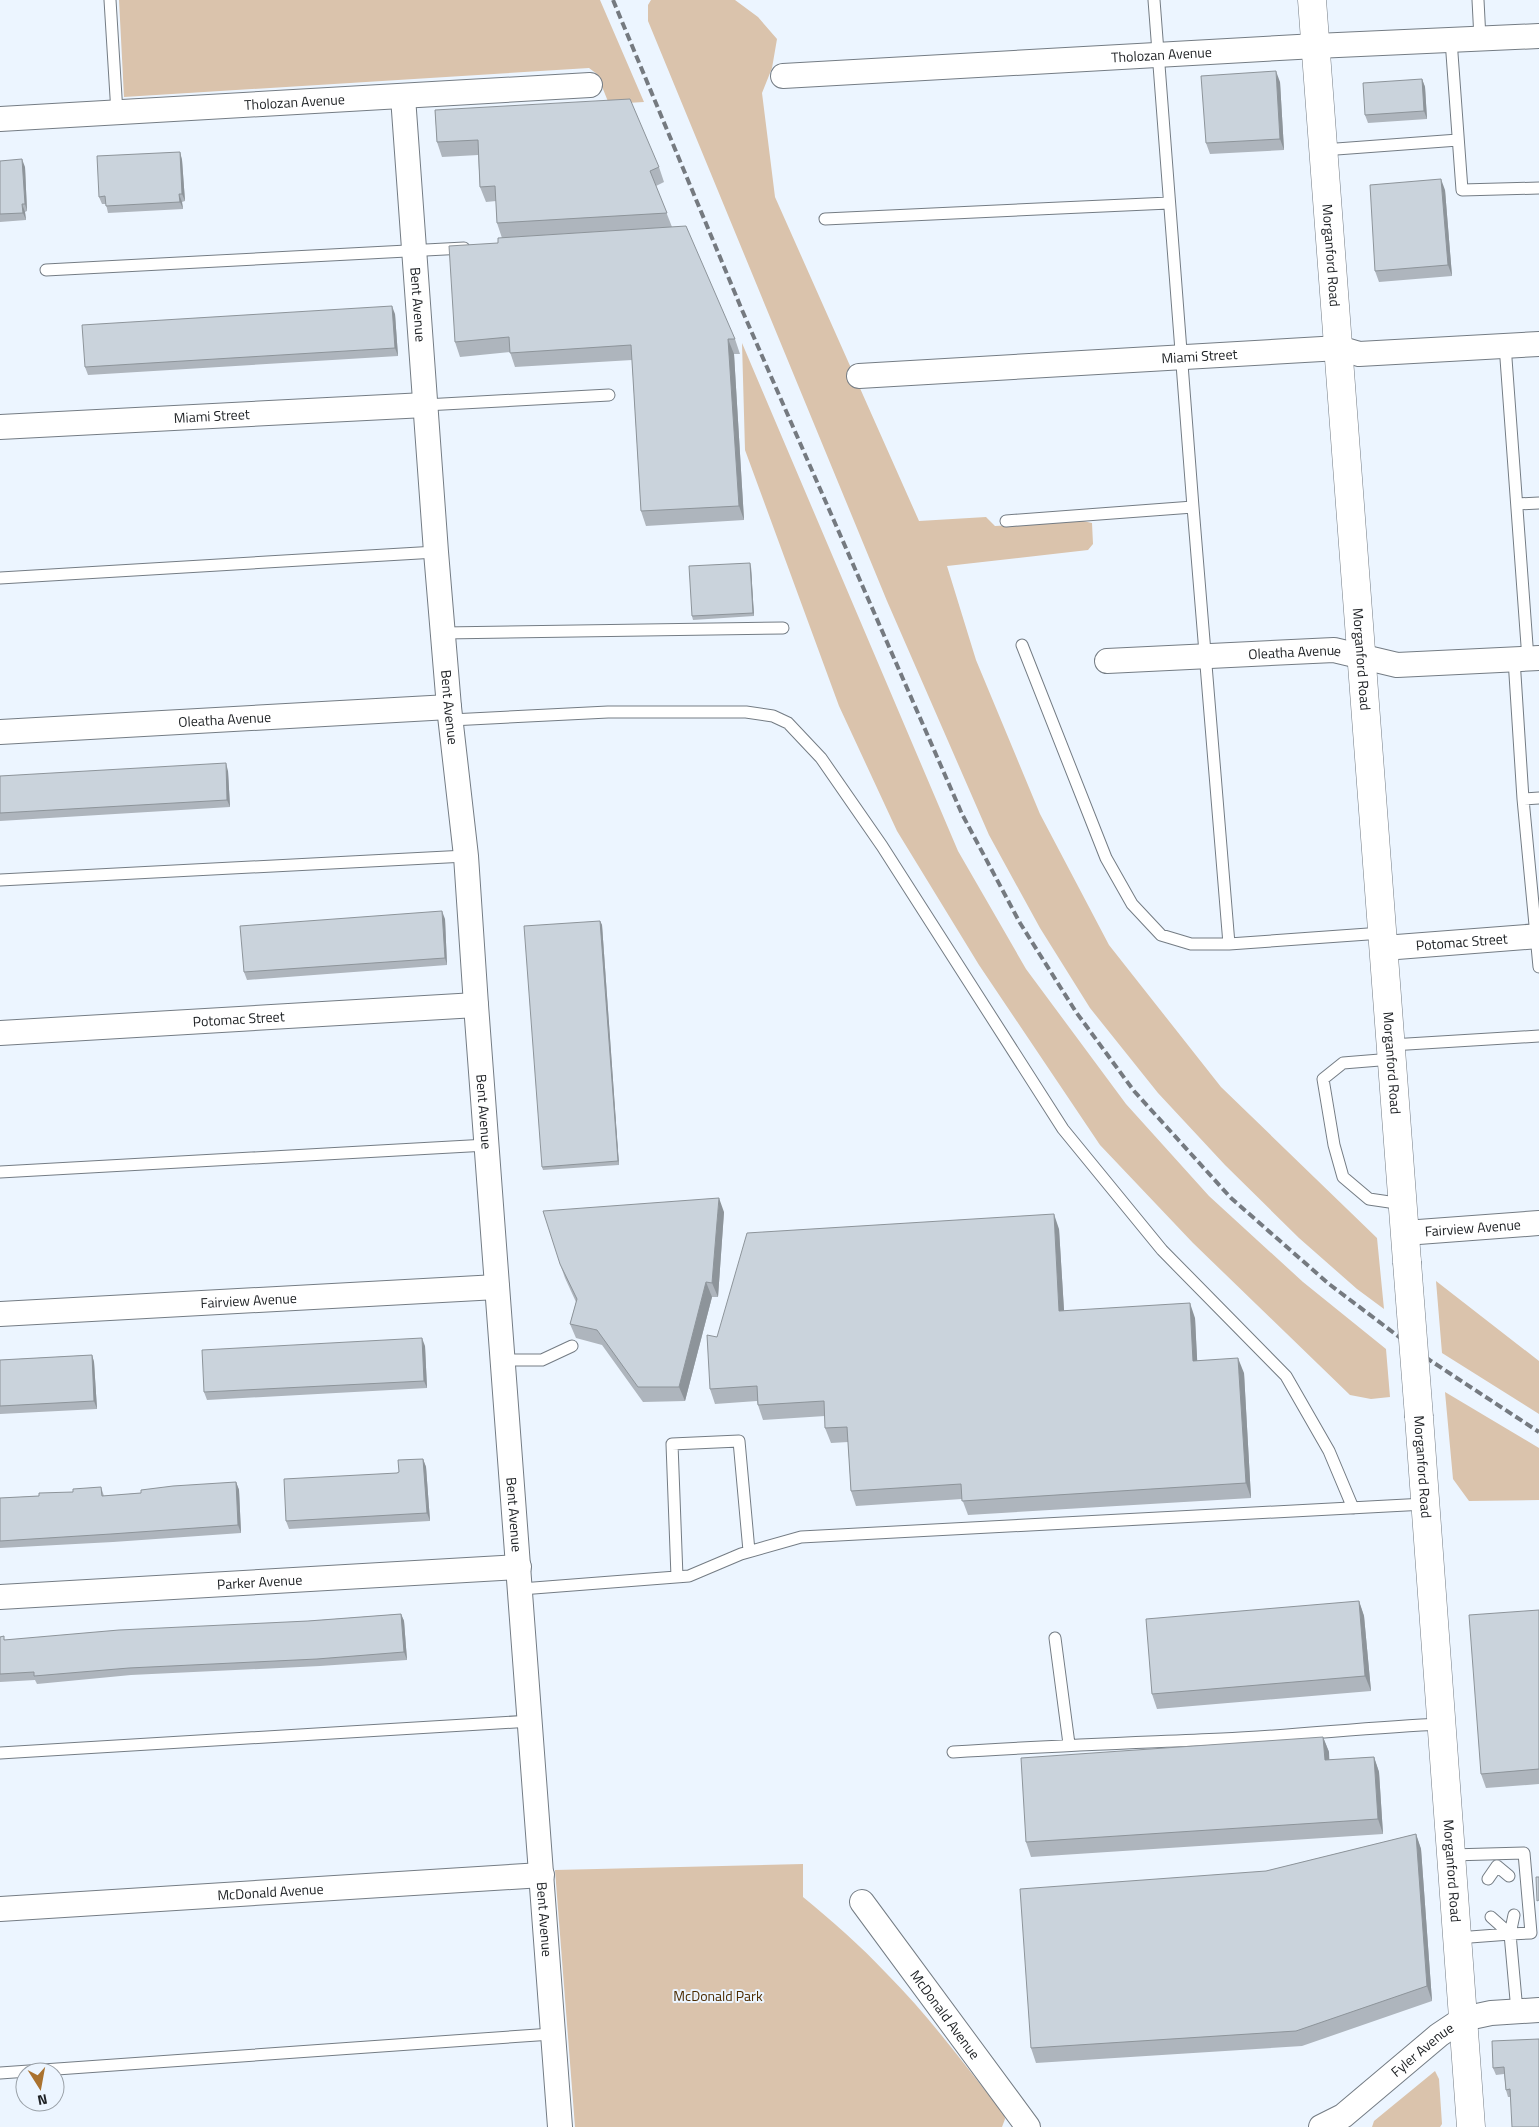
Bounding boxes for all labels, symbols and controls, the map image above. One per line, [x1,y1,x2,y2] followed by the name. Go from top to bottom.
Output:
[1110,41,1212,68] street label: Tholozan Avenue
[244,88,345,115] street label: Tholozan Avenue
[1317,203,1346,307] street label: Morganford Road
[405,266,432,343] street label: Bent Avenue
[1161,343,1238,368] street label: Miami Street
[173,403,250,428] street label: Miami Street
[1348,607,1376,711] street label: Morganford Road
[1248,639,1344,664] street label: Oleatha Avenue
[436,669,464,746] street label: Bent Avenue
[178,706,272,732] street label: Oleatha Avenue
[1415,927,1508,956] street label: Potomac Street
[192,1005,285,1032] street label: Potomac Street
[1378,1011,1407,1115] street label: Morganford Road
[471,1073,498,1150] street label: Bent Avenue
[1424,1213,1522,1241] street label: Fairview Avenue
[200,1287,297,1313] street label: Fairview Avenue
[1409,1415,1437,1519] street label: Morganford Road
[501,1476,528,1553] street label: Bent Avenue
[216,1569,303,1594] street label: Parker Avenue
[1438,1819,1467,1923] street label: Morganford Road
[217,1878,324,1905] street label: McDonald Avenue
[532,1881,558,1958] street label: Bent Avenue
[905,1965,986,2063] street label: McDonald Avenue
[673,1985,763,2006] park label: McDonald Park
[1386,2017,1458,2081] street label: Fyler Avenue
[15,2062,65,2112] north arrow
[36,2089,49,2111] text: N

